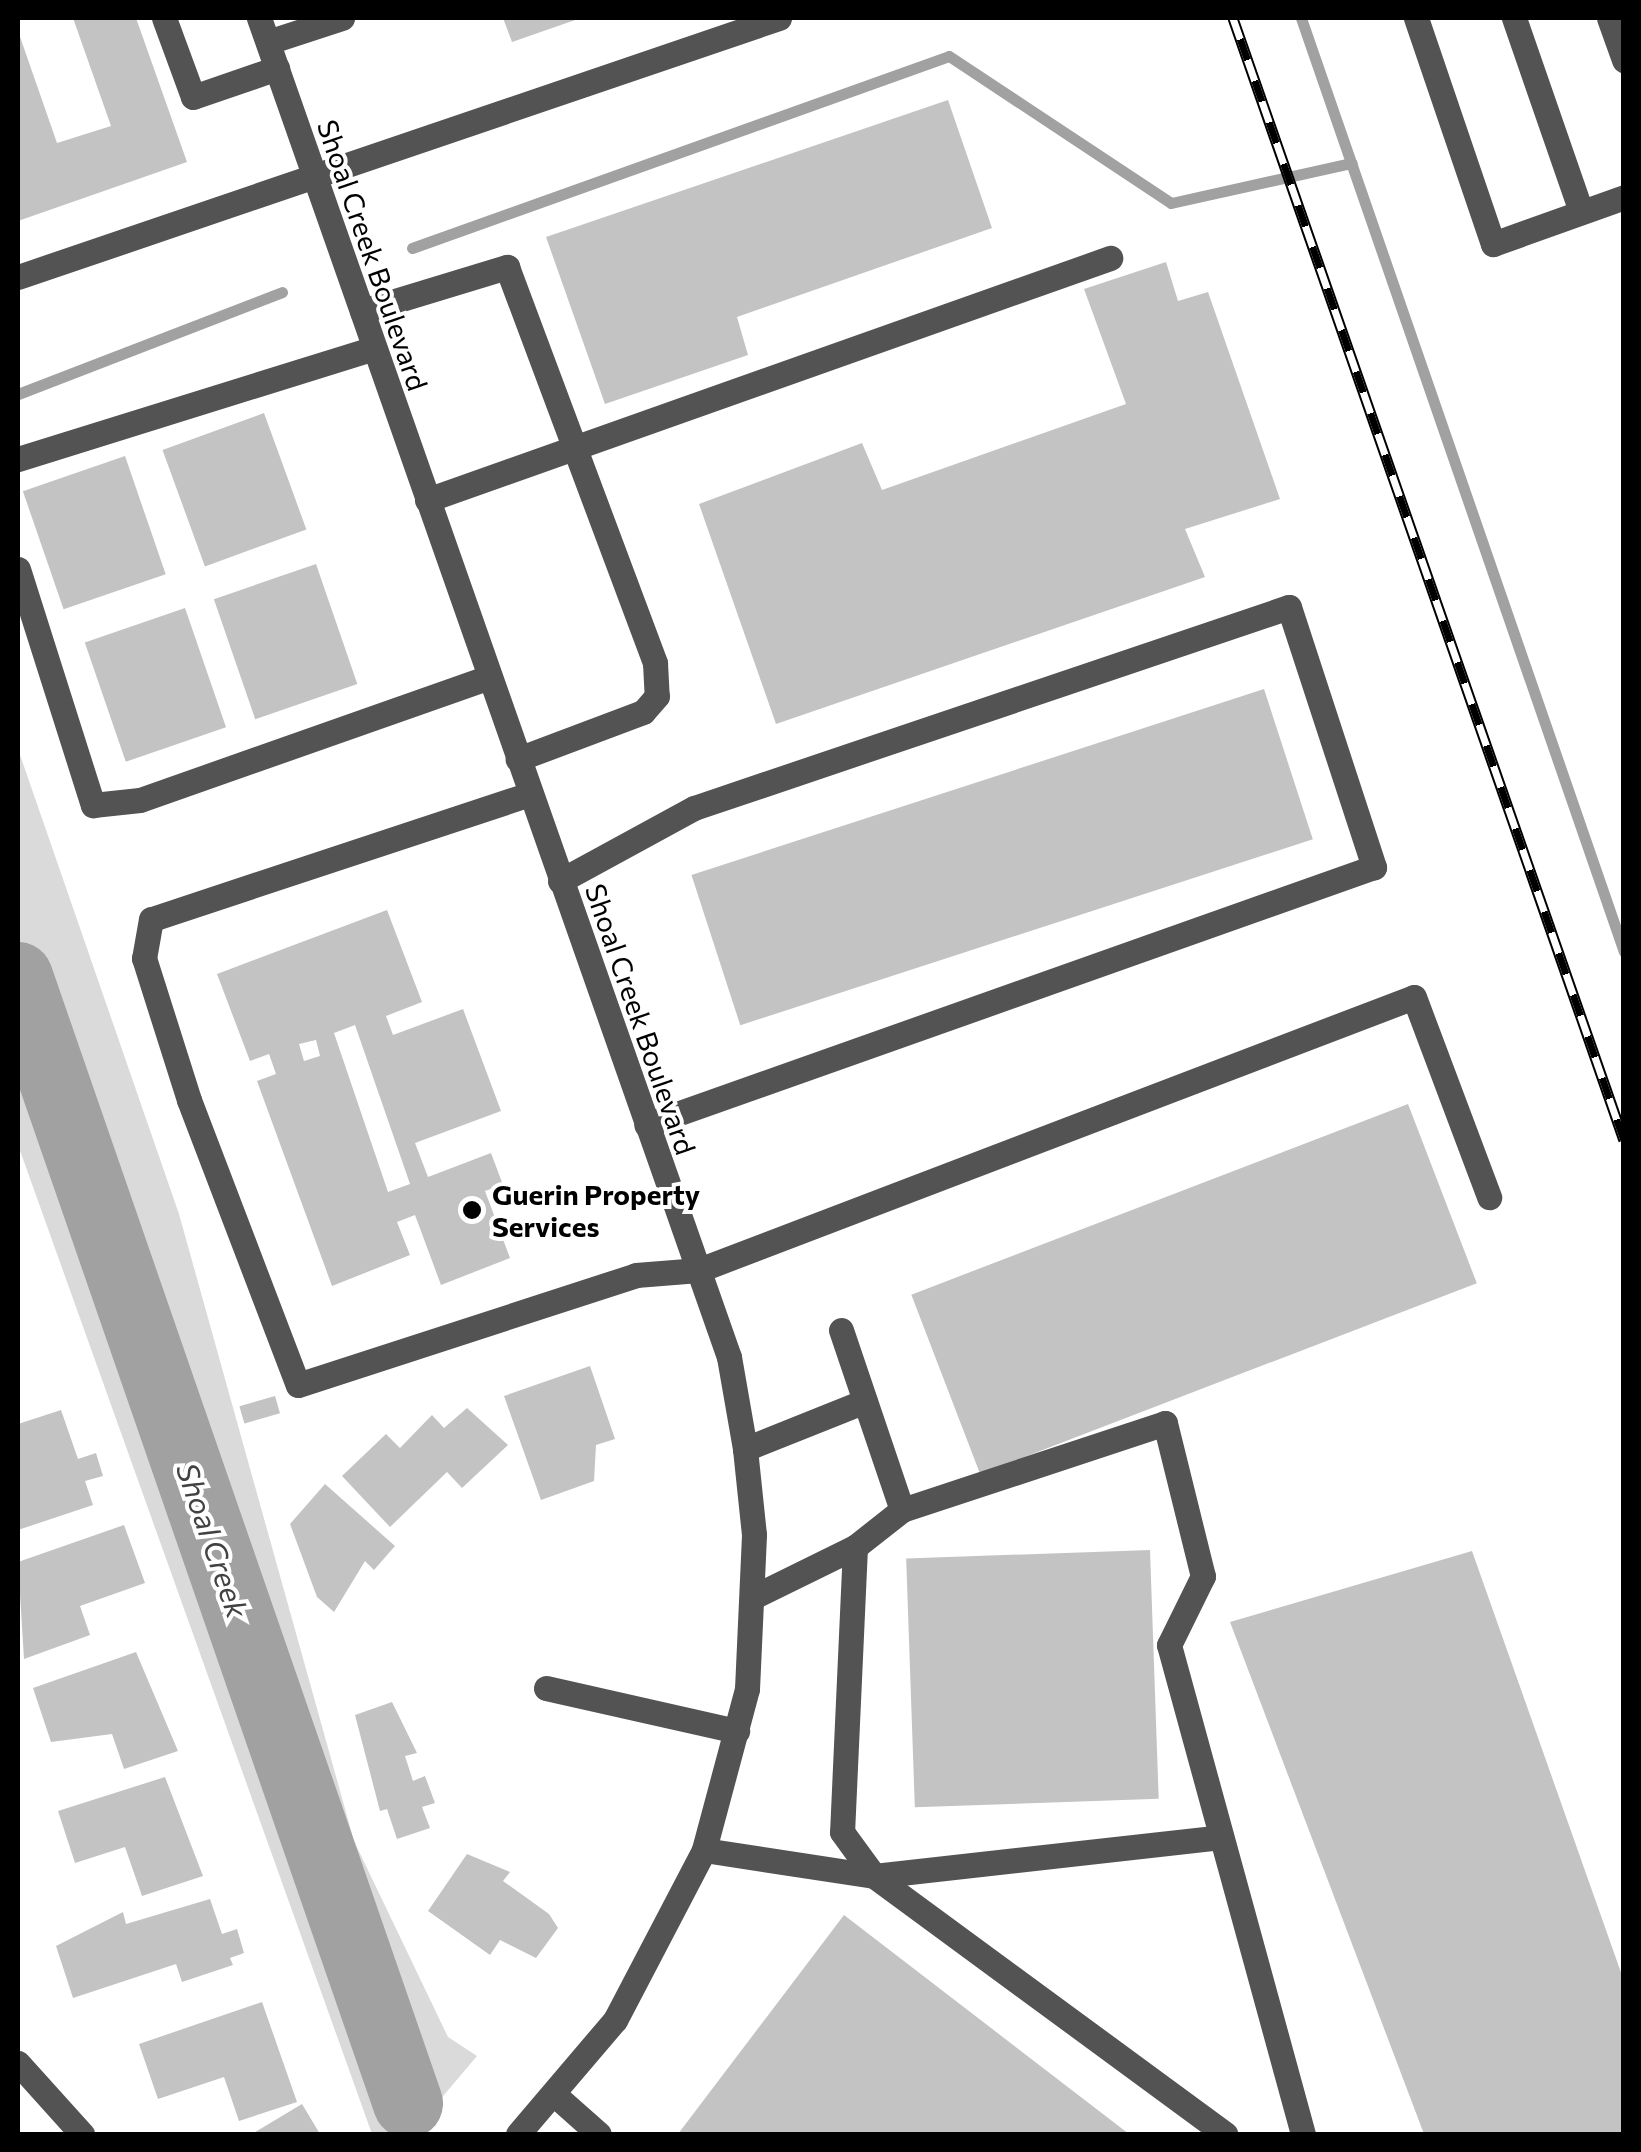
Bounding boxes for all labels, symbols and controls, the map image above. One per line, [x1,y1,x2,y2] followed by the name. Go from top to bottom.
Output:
[311,115,435,395] street label: Shoal Creek Boulevard
[579,879,703,1159] street label: Shoal Creek Boulevard
[492,1177,700,1243] place label: Guerin Property Services
[461,1199,483,1221] marker: Guerin Property Services
[170,1458,256,1622] water label: Shoal Creek

